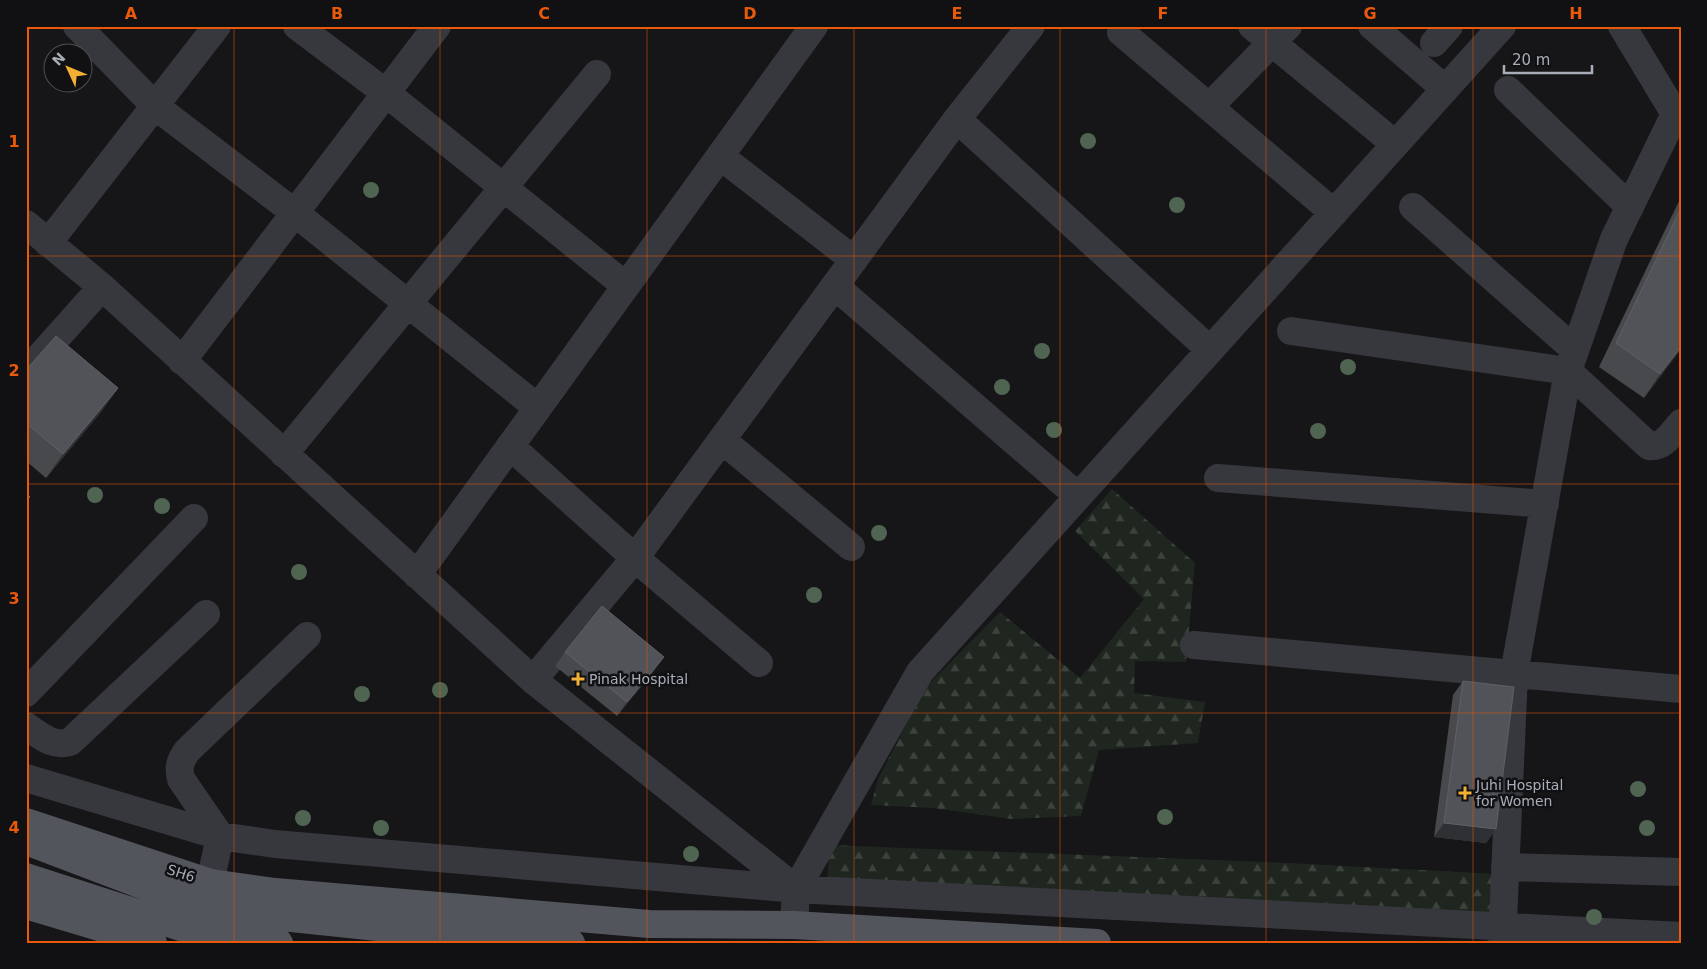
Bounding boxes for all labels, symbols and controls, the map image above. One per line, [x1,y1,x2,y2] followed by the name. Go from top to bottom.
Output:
[125,4,138,23] text: A
[331,4,343,23] text: B
[538,4,550,23] text: C
[743,4,757,23] text: D
[952,4,962,23] text: E
[1158,4,1168,23] text: F
[1363,4,1377,23] text: G
[1569,4,1583,23] text: H
[42,42,92,92] north arrow
[1504,42,1592,74] scale bar
[49,49,68,69] text: N
[1512,51,1550,69] text: 20 m
[8,132,20,151] text: 1
[8,361,20,380] text: 2
[8,589,20,608] text: 3
[589,671,688,687] place label: Pinak Hospital
[571,672,585,686] marker: Pinak Hospital
[1475,777,1563,809] place label: Juhi Hospital for Women
[1458,786,1472,800] marker: Juhi Hospital for Women
[8,818,20,837] text: 4
[165,861,197,885] street label: SH6

